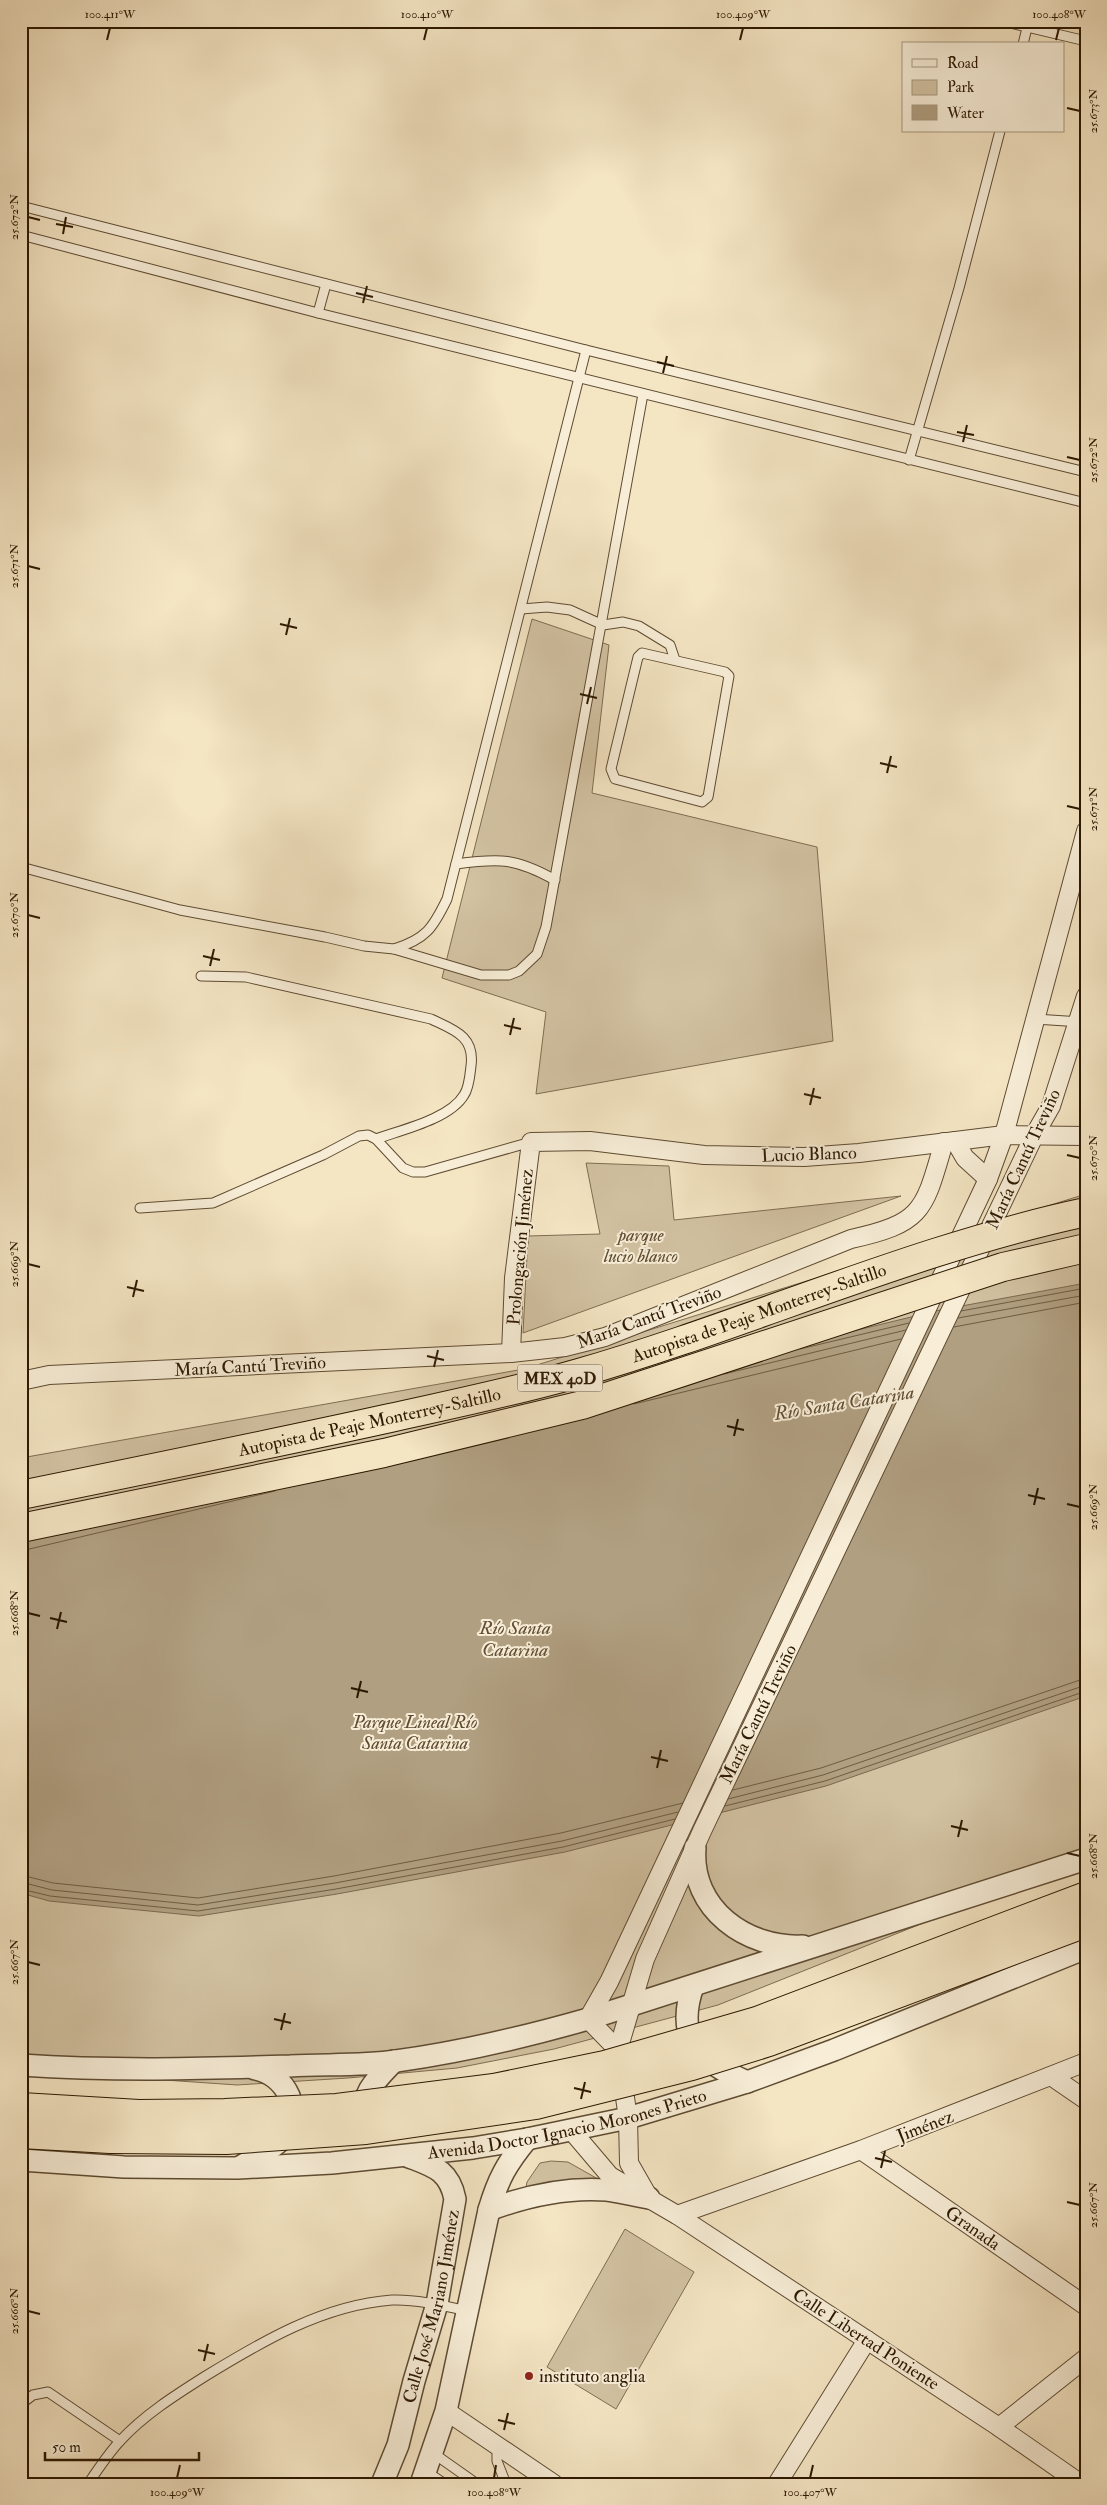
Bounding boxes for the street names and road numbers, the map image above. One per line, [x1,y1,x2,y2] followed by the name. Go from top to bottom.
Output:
[981,1085,1066,1233] street label: María Cantú Treviño
[761,1141,858,1168] street label: Lucio Blanco
[502,1168,539,1326] street label: Prolongación Jiménez
[628,1259,890,1369] street label: Autopista de Peaje Monterrey-Saltillo
[574,1281,725,1354] street label: María Cantú Treviño
[174,1351,327,1382] street label: María Cantú Treviño
[518,1365,602,1392] road number: MEX 40D
[235,1383,503,1462] street label: Autopista de Peaje Monterrey-Saltillo
[715,1641,802,1788] street label: María Cantú Treviño
[426,2084,710,2165] street label: Avenida Doctor Ignacio Morones Prieto
[893,2105,957,2148] street label: Jiménez
[941,2201,1005,2256] street label: Granada
[398,2208,465,2406] street label: Calle José Mariano Jiménez
[788,2283,944,2396] street label: Calle Libertad Poniente

